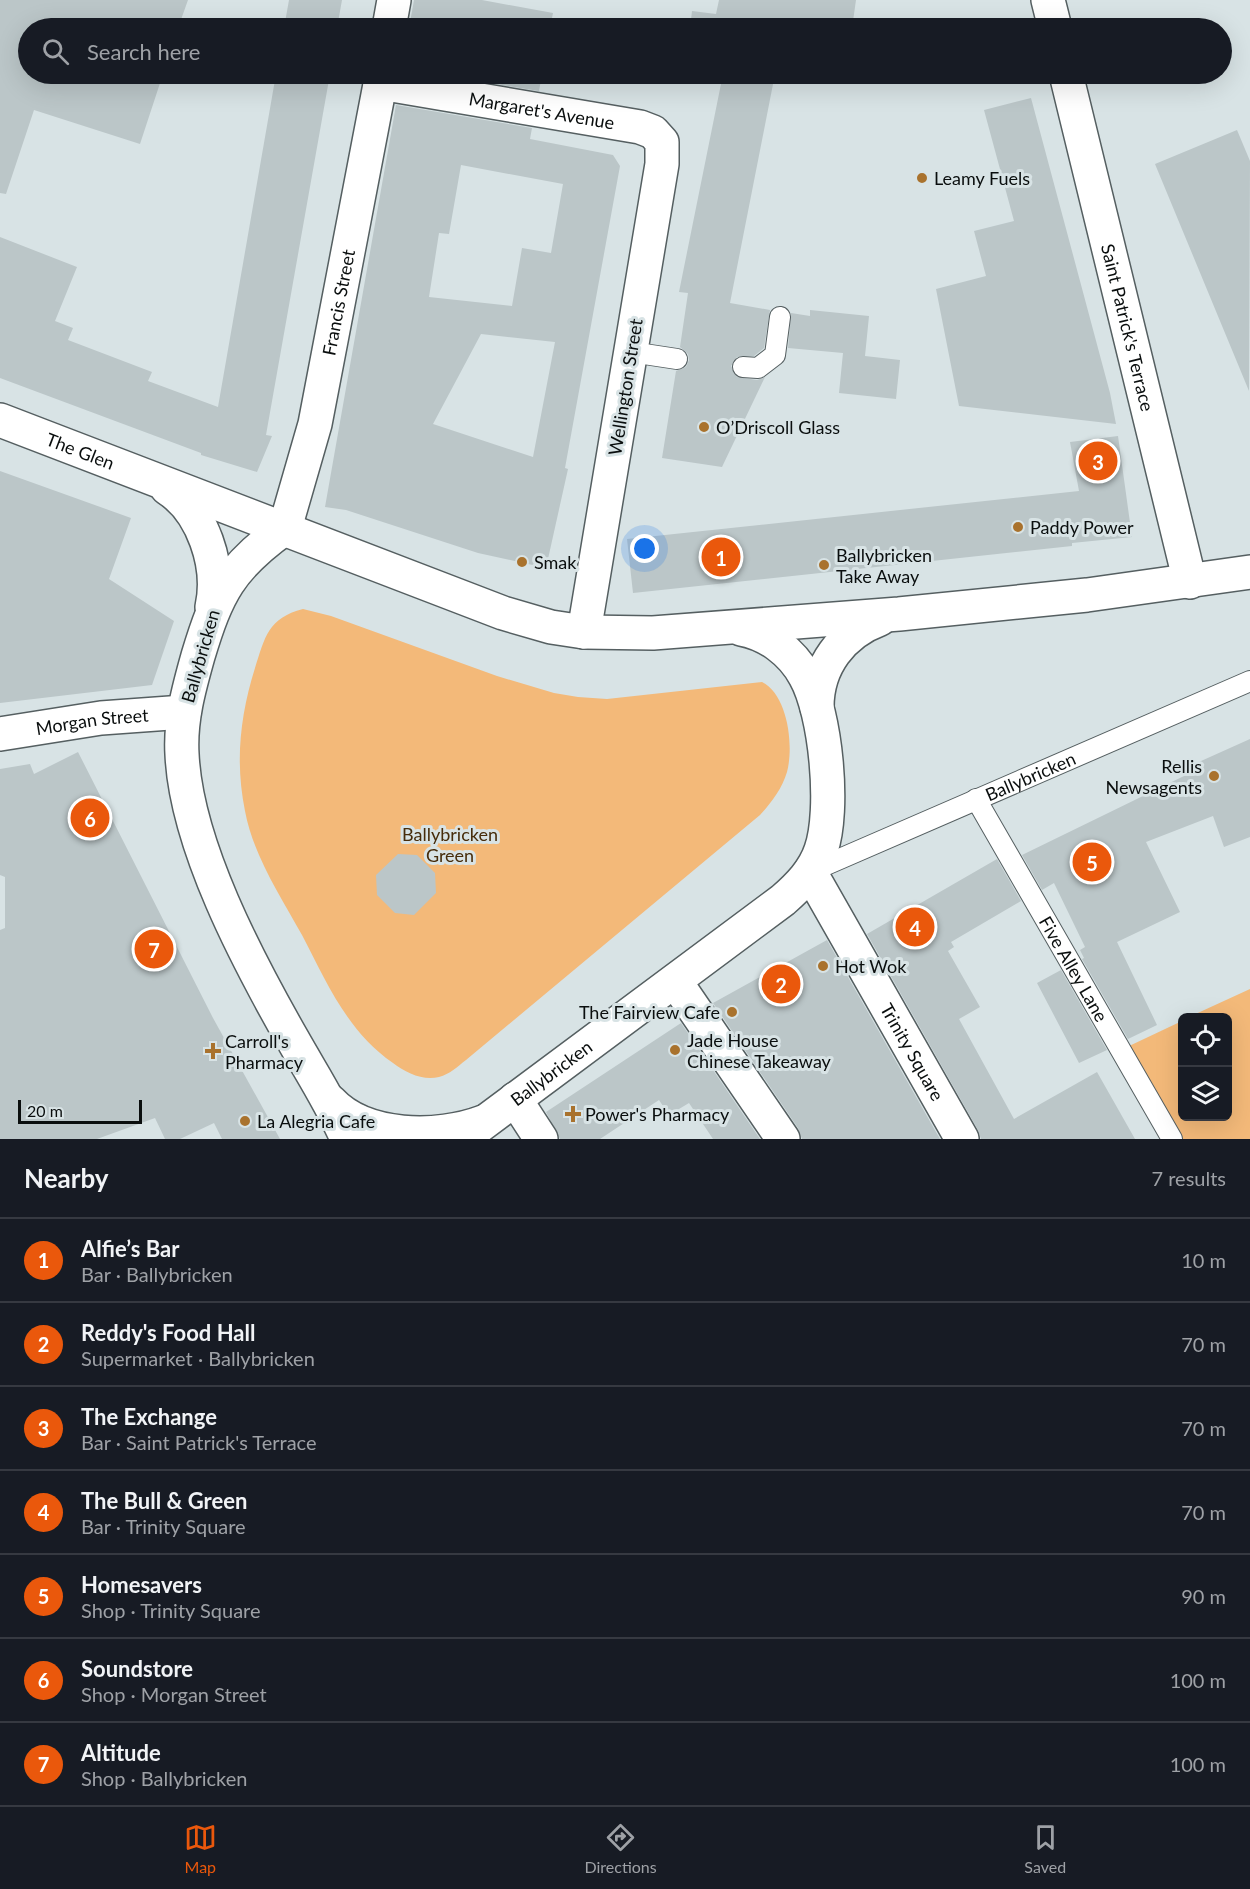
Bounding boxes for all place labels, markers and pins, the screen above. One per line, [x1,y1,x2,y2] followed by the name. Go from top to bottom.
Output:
[934,167,1030,189] place label: Leamy Fuels
[915,171,929,185] marker: Leamy Fuels
[716,416,840,438] place label: O’Driscoll Glass
[697,420,711,434] marker: O’Driscoll Glass
[1078,438,1118,484] pin: 3
[1030,516,1134,538] place label: Paddy Power
[1011,520,1025,534] marker: Paddy Power
[702,534,740,580] pin: 1
[836,544,932,587] place label: Ballybricken Take Away
[534,551,577,573] place label: Smak
[515,555,529,569] marker: Smak
[817,558,831,572] marker: Ballybricken Take Away
[1105,755,1202,798] place label: Rellis Newsagents
[1207,769,1221,783] marker: Rellis Newsagents
[70,796,110,840] pin: 6
[1072,840,1112,884] pin: 5
[896,904,934,950] pin: 4
[134,926,174,972] pin: 7
[835,955,907,977] place label: Hot Wok
[816,959,830,973] marker: Hot Wok
[762,962,800,1006] pin: 2
[579,1001,720,1023] place label: The Fairview Cafe
[725,1005,739,1019] marker: The Fairview Cafe
[687,1029,832,1072] place label: Jade House Chinese Takeaway
[225,1030,304,1073] place label: Carroll's Pharmacy
[668,1043,682,1057] marker: Jade House Chinese Takeaway
[206,1044,220,1058] marker: Carroll's Pharmacy
[585,1103,730,1125] place label: Power's Pharmacy
[566,1107,580,1121] marker: Power's Pharmacy
[257,1110,375,1132] place label: La Alegria Cafe
[238,1114,252,1128] marker: La Alegria Cafe

